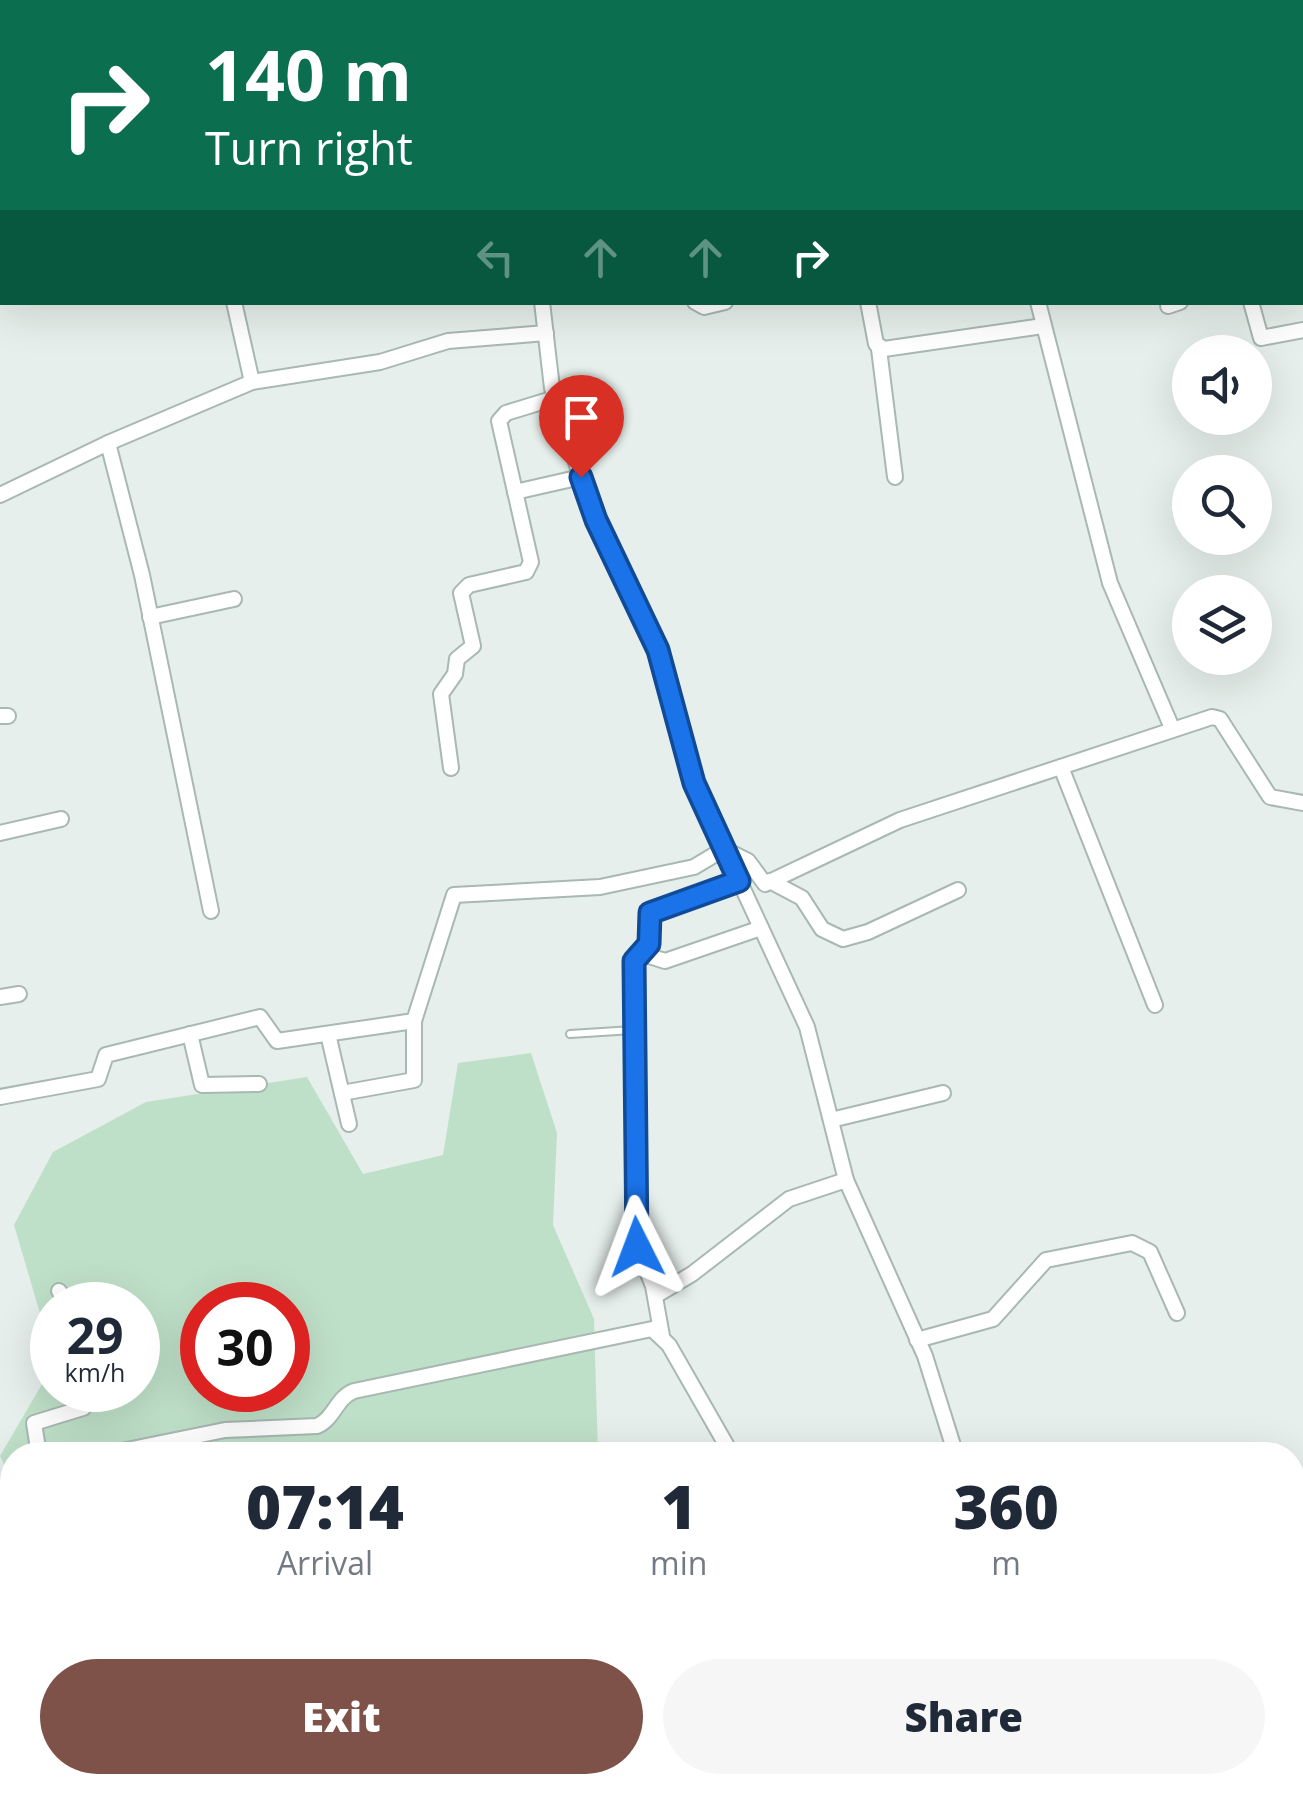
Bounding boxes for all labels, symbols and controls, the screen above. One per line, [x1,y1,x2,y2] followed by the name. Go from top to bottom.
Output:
[205,26,412,122] text: 140 m
[40,40,170,170] icon: right
[205,117,413,178] text: Turn right
[468,230,523,285] icon: left
[573,230,628,285] icon: ahead
[678,230,733,285] icon: ahead
[783,230,838,285] icon: right
[1172,335,1272,675] map controls
[1172,335,1272,435] button: sound
[539,375,624,478] pin
[554,390,609,445] icon: arrive
[1172,455,1272,555] button: search
[1172,575,1272,675] button: layers
[585,1195,689,1299] position arrow
[180,1282,310,1412] speed limit sign: 30
[66,1301,124,1369] text: 29
[65,1355,125,1389] text: km/h
[246,1465,404,1547] text: 07:14
[661,1465,696,1547] text: 1
[953,1465,1059,1547] text: 360
[277,1541,373,1584] text: Arrival
[650,1541,707,1584] text: min
[991,1541,1021,1584] text: m
[40,1659,643,1774] button: Exit
[663,1659,1265,1774] button: Share

